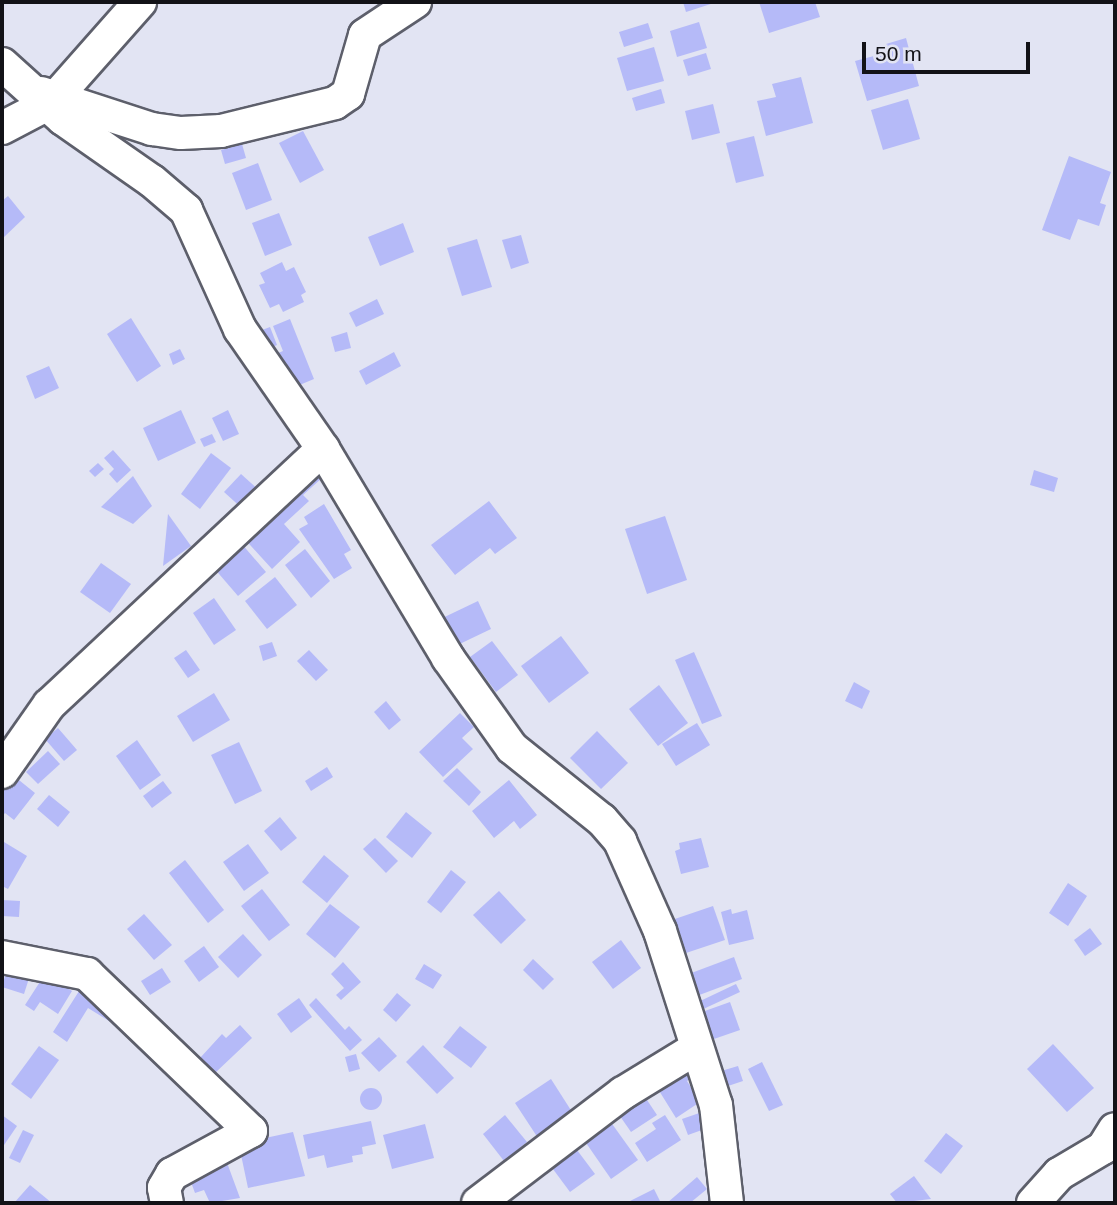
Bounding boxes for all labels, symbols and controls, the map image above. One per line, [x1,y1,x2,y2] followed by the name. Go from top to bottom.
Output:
[865,28,1033,72] scale bar
[875,42,922,65] text: 50 m

